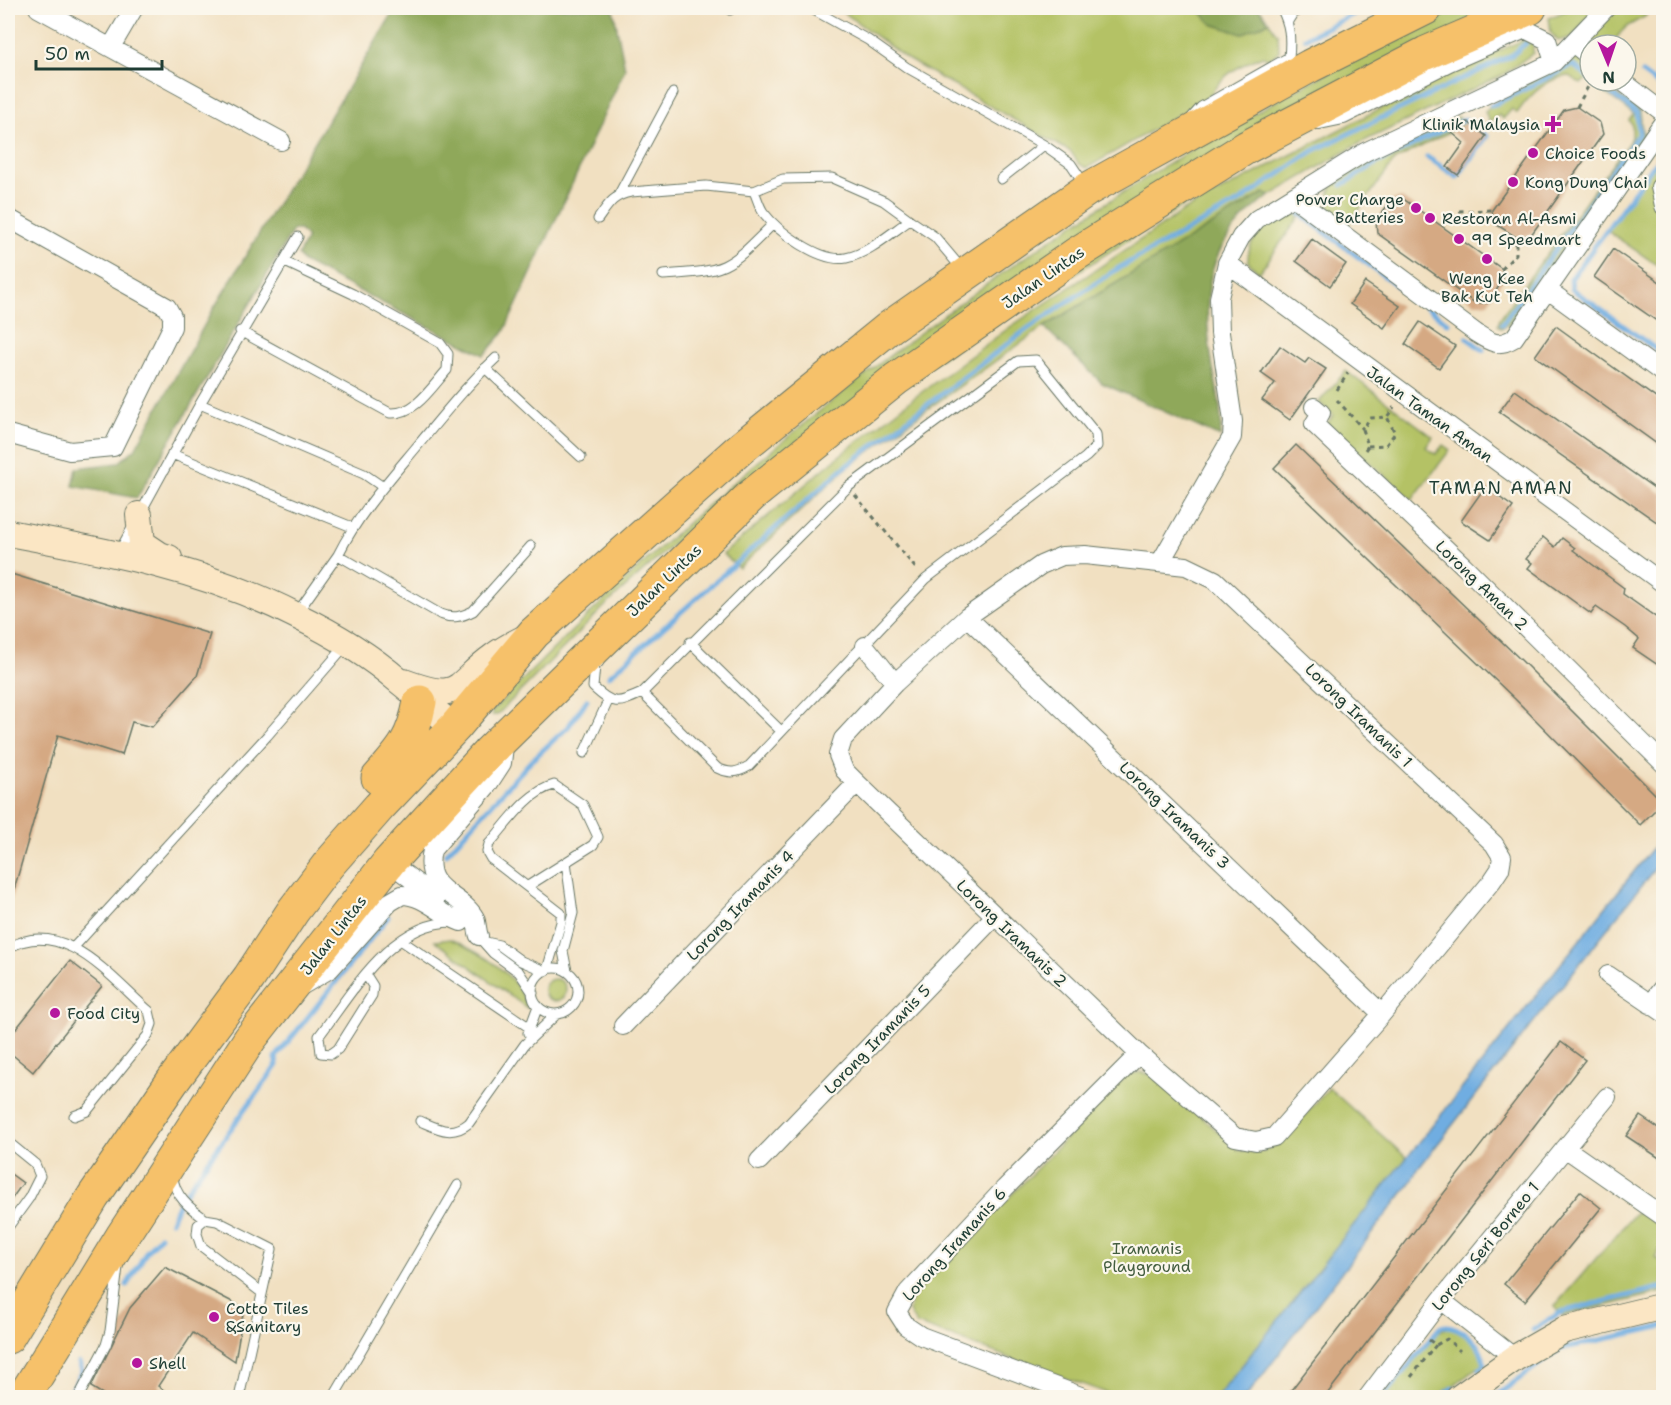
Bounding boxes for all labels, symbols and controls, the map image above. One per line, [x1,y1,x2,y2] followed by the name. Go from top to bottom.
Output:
[36,33,162,71] scale bar
[1578,33,1638,93] north arrow
[45,42,90,66] text: 50 m
[1602,67,1615,88] text: N
[1422,114,1540,135] place label: Klinik Malaysia
[1544,115,1562,133] marker: Klinik Malaysia
[1545,143,1646,164] place label: Choice Foods
[1526,146,1540,160] marker: Choice Foods
[1525,172,1648,193] place label: Kong Dung Chai
[1506,175,1520,189] marker: Kong Dung Chai
[1295,189,1404,228] place label: Power Charge Batteries
[1409,201,1423,215] marker: Power Charge Batteries
[1442,208,1577,229] place label: Restoran Al-Asmi
[1423,211,1437,225] marker: Restoran Al-Asmi
[1471,229,1581,250] place label: 99 Speedmart
[1452,232,1466,246] marker: 99 Speedmart
[998,241,1089,314] street label: Jalan Lintas
[1480,252,1494,266] marker: Weng Kee Bak Kut Teh
[1441,268,1533,307] place label: Weng Kee Bak Kut Teh
[1362,361,1497,467] street label: Jalan Taman Aman
[1429,476,1573,500] district label: TAMAN AMAN
[1431,536,1532,635] street label: Lorong Aman 2
[623,539,706,621] street label: Jalan Lintas
[1300,659,1417,772] street label: Lorong Iramanis 1
[1115,757,1234,874] street label: Lorong Iramanis 3
[682,846,799,965] street label: Lorong Iramanis 4
[952,875,1071,992] street label: Lorong Iramanis 2
[296,891,371,980] street label: Jalan Lintas
[820,980,935,1099] street label: Lorong Iramanis 5
[67,1003,140,1024] place label: Food City
[48,1006,62,1020] marker: Food City
[1427,1178,1544,1315] street label: Lorong Seri Borneo 1
[898,1183,1011,1306] street label: Lorong Iramanis 6
[1103,1238,1191,1277] park label: Iramanis Playground
[226,1298,309,1337] place label: Cotto Tiles &Sanitary
[207,1310,221,1324] marker: Cotto Tiles &Sanitary
[149,1353,186,1374] place label: Shell
[130,1356,144,1370] marker: Shell

